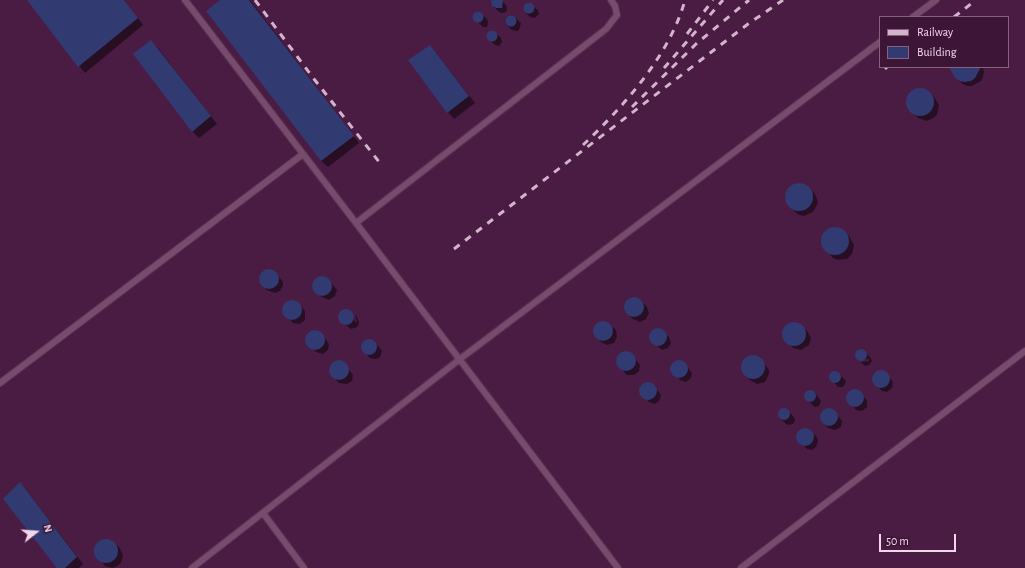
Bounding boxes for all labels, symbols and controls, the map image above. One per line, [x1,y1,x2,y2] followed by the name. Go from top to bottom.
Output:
[879,16,1009,68] legend
[917,26,953,38] text: Railway
[917,46,957,58] text: Building
[16,512,56,552] north arrow
[42,523,54,534] text: N
[881,526,958,552] scale bar
[886,535,909,547] text: 50 m

